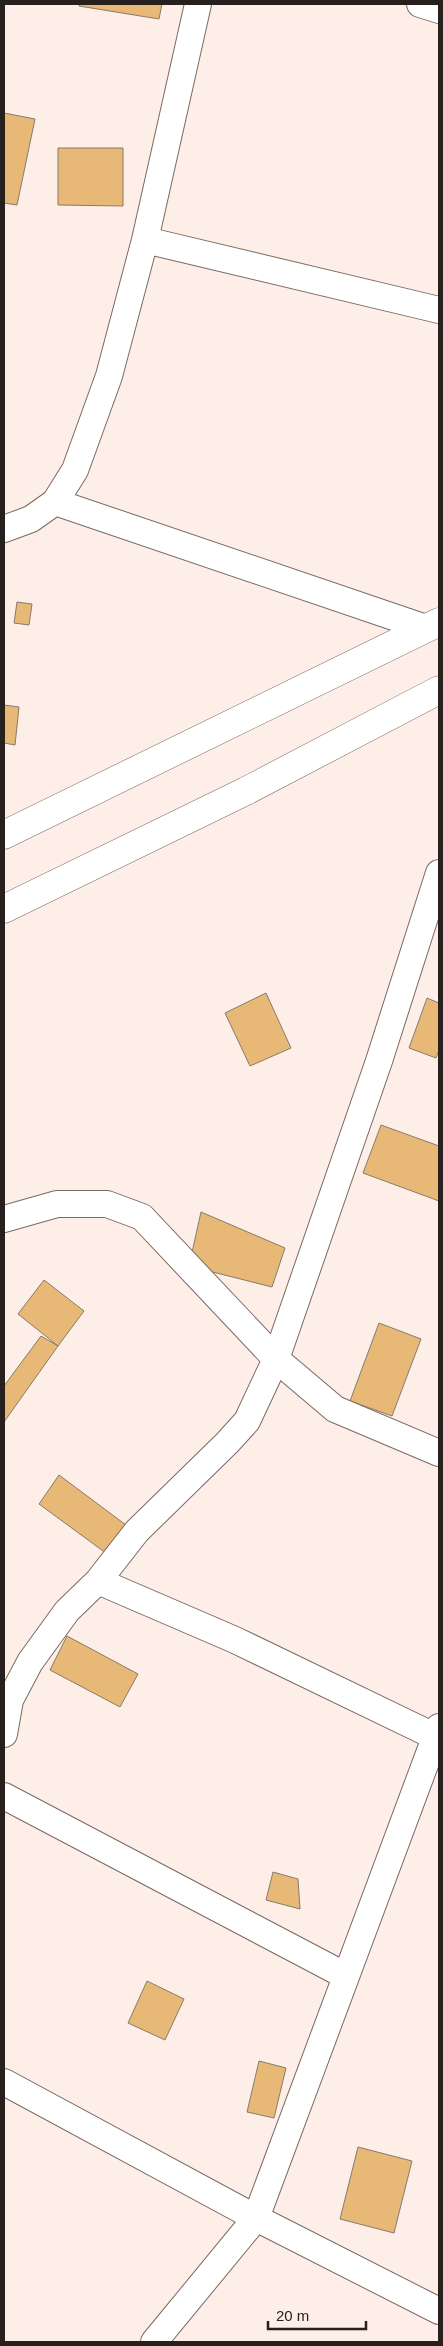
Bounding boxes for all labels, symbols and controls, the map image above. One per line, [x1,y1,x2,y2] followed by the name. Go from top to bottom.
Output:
[268,2298,366,2330] scale bar
[276,2307,309,2324] text: 20 m

